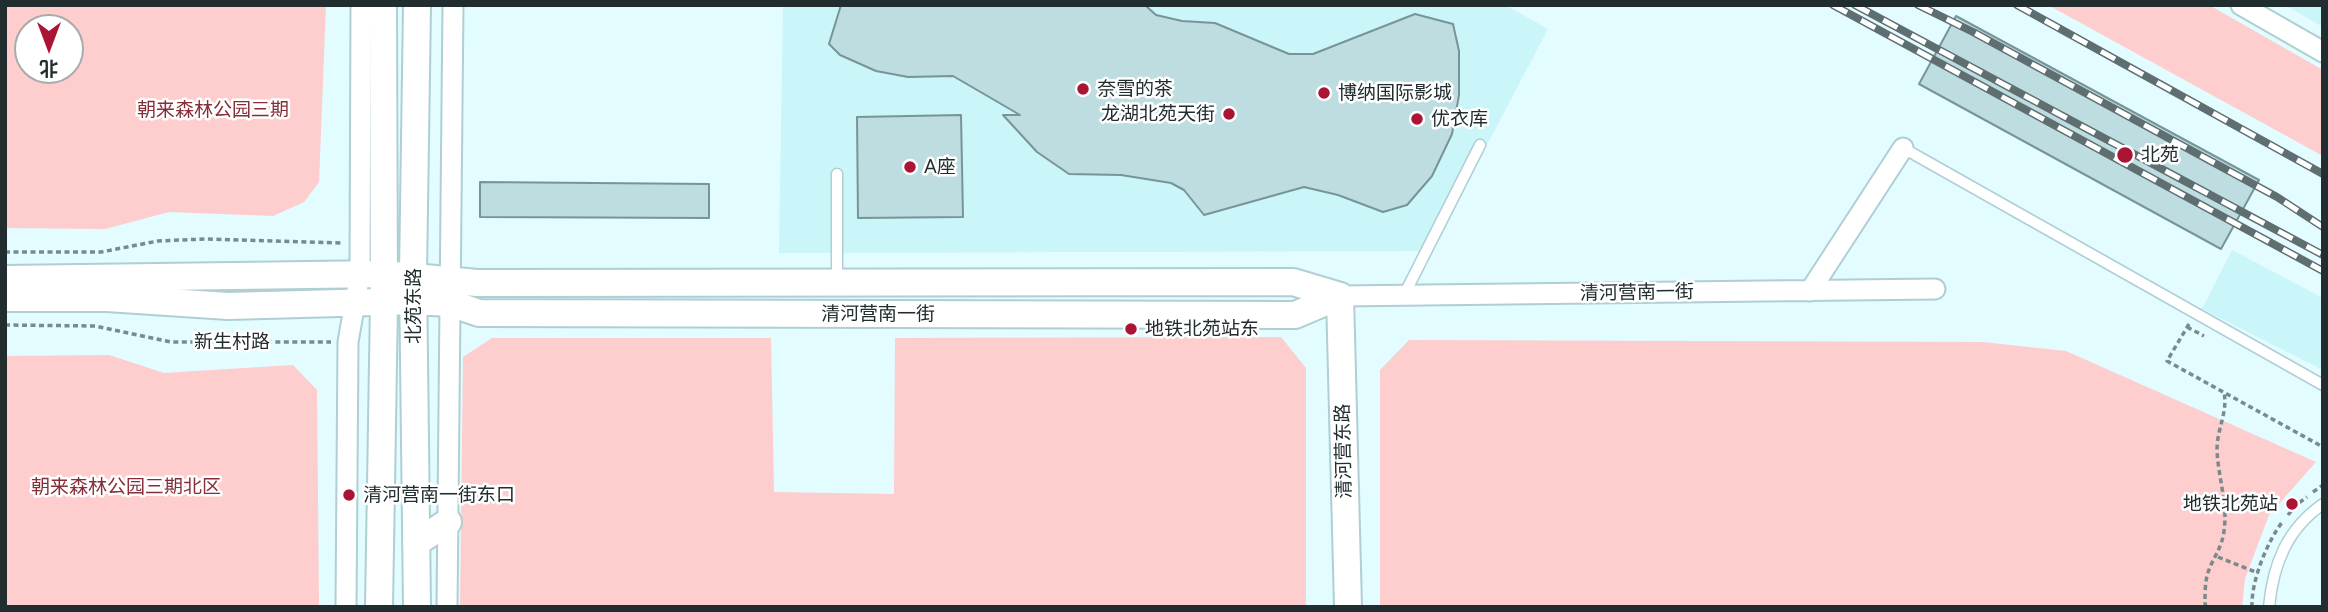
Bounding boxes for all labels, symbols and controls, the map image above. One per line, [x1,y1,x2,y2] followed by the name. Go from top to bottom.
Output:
[14,14,84,84] north arrow
[40,57,59,80] text: 北
[1097,78,1173,100] place label: 奈雪的茶
[1075,81,1091,97] marker: 奈雪的茶
[1338,82,1452,104] place label: 博纳国际影城
[1316,85,1332,101] marker: 博纳国际影城
[137,99,289,121] park label: 朝来森林公园三期
[1101,103,1215,125] place label: 龙湖北苑天街
[1221,106,1237,122] marker: 龙湖北苑天街
[1431,108,1488,130] place label: 优衣库
[1409,111,1425,127] marker: 优衣库
[2141,144,2179,166] place label: 北苑
[2115,145,2135,165] marker: 北苑
[924,156,956,178] place label: A座
[902,159,918,175] marker: A座
[403,268,425,344] street label: 北苑东路
[1580,281,1694,305] street label: 清河营南一街
[821,303,935,325] street label: 清河营南一街
[1145,318,1259,340] place label: 地铁北苑站东
[1123,321,1139,337] marker: 地铁北苑站东
[194,331,270,353] street label: 新生村路
[1332,403,1356,499] street label: 清河营东路
[31,476,221,498] park label: 朝来森林公园三期北区
[363,484,515,506] place label: 清河营南一街东口
[341,487,357,503] marker: 清河营南一街东口
[2183,493,2278,515] place label: 地铁北苑站
[2284,496,2300,512] marker: 地铁北苑站

